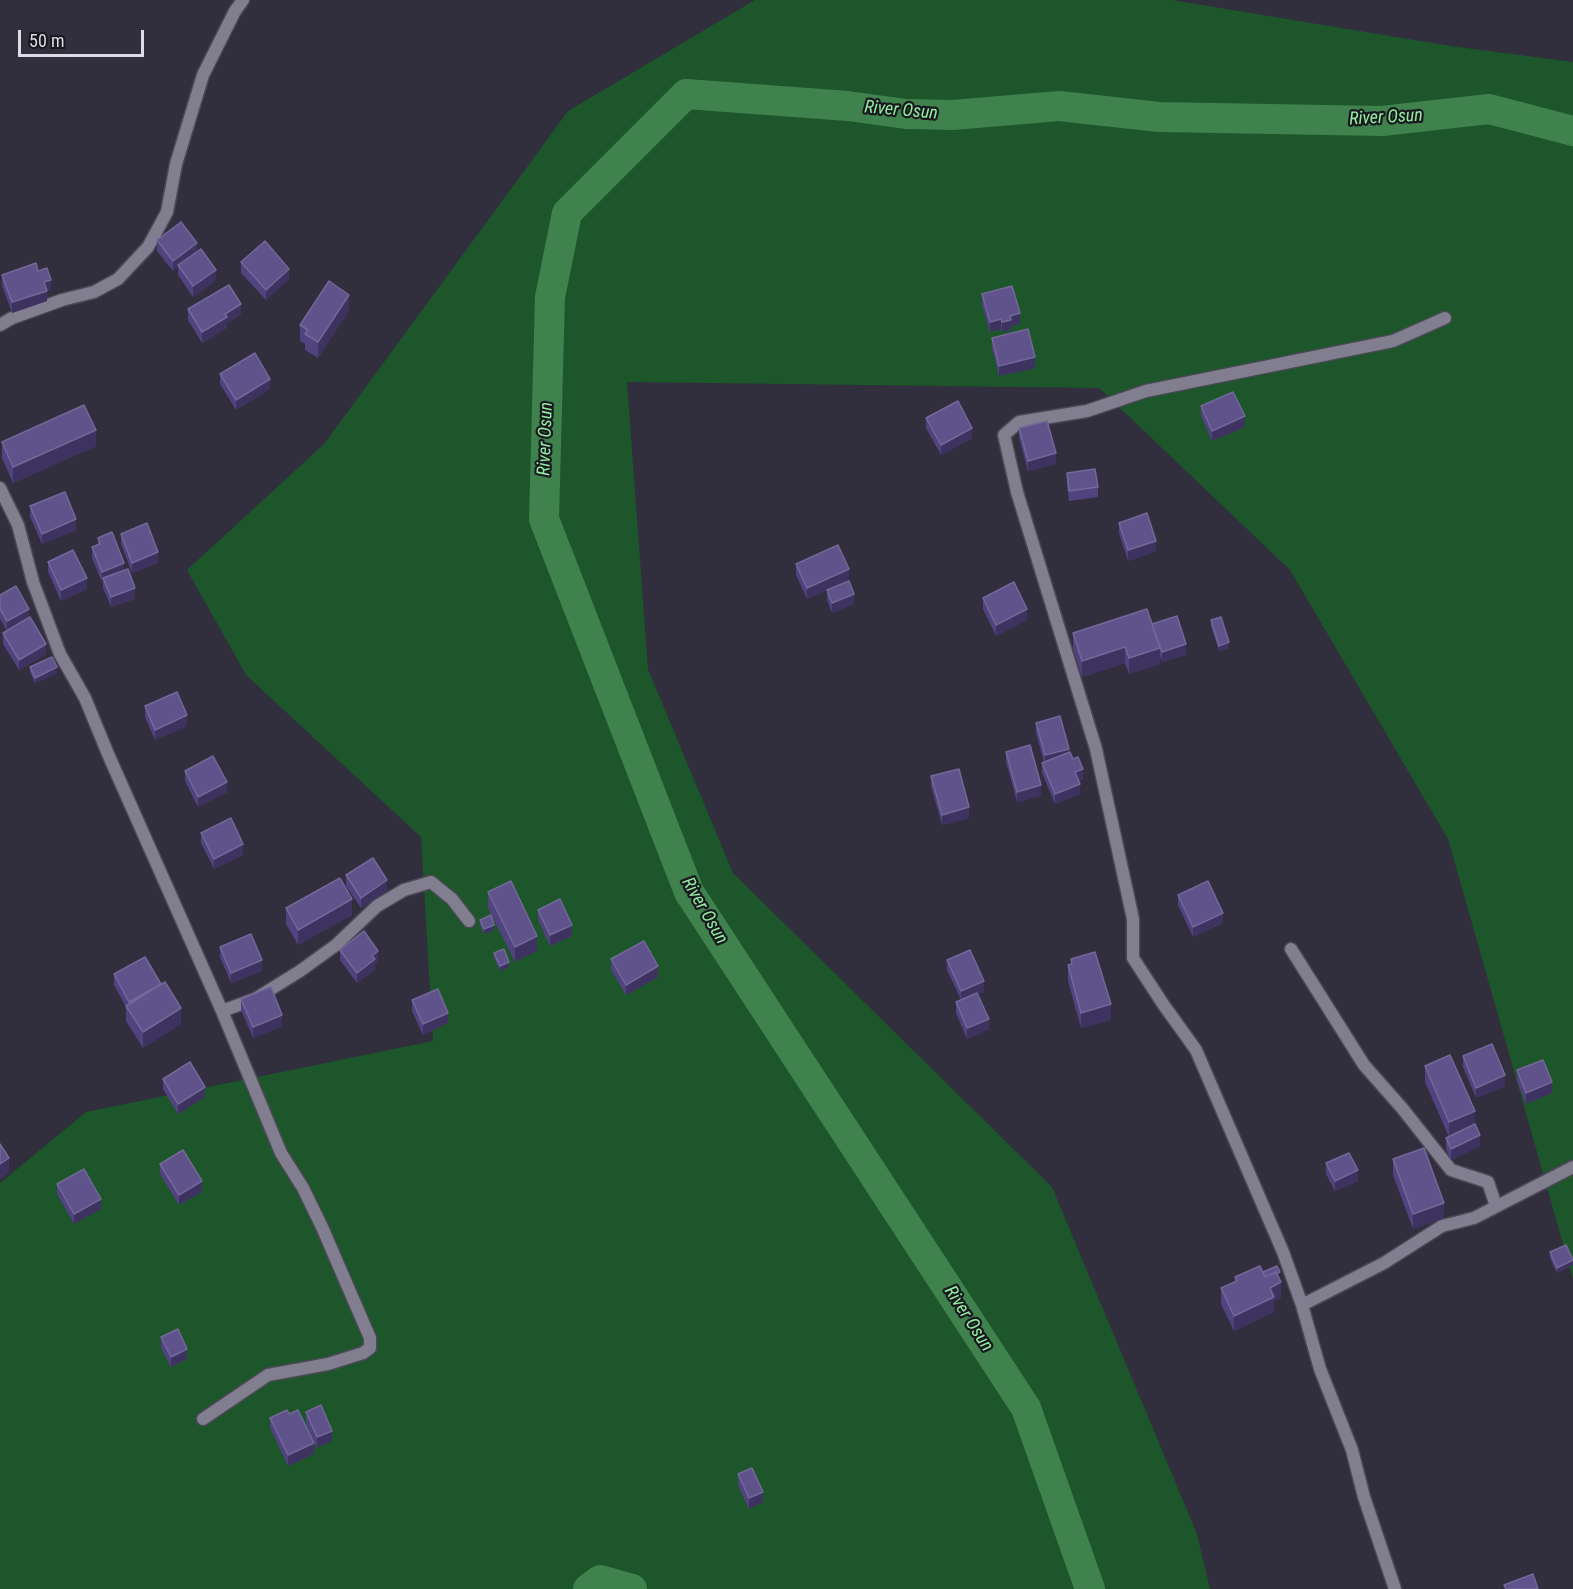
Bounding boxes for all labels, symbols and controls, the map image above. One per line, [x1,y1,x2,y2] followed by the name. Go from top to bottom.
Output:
[21,18,147,56] scale bar
[29,30,64,51] text: 50 m
[863,97,939,125] water label: River Osun
[1349,105,1423,131] water label: River Osun
[534,402,558,476] water label: River Osun
[676,874,732,948] water label: River Osun
[939,1282,997,1356] water label: River Osun

